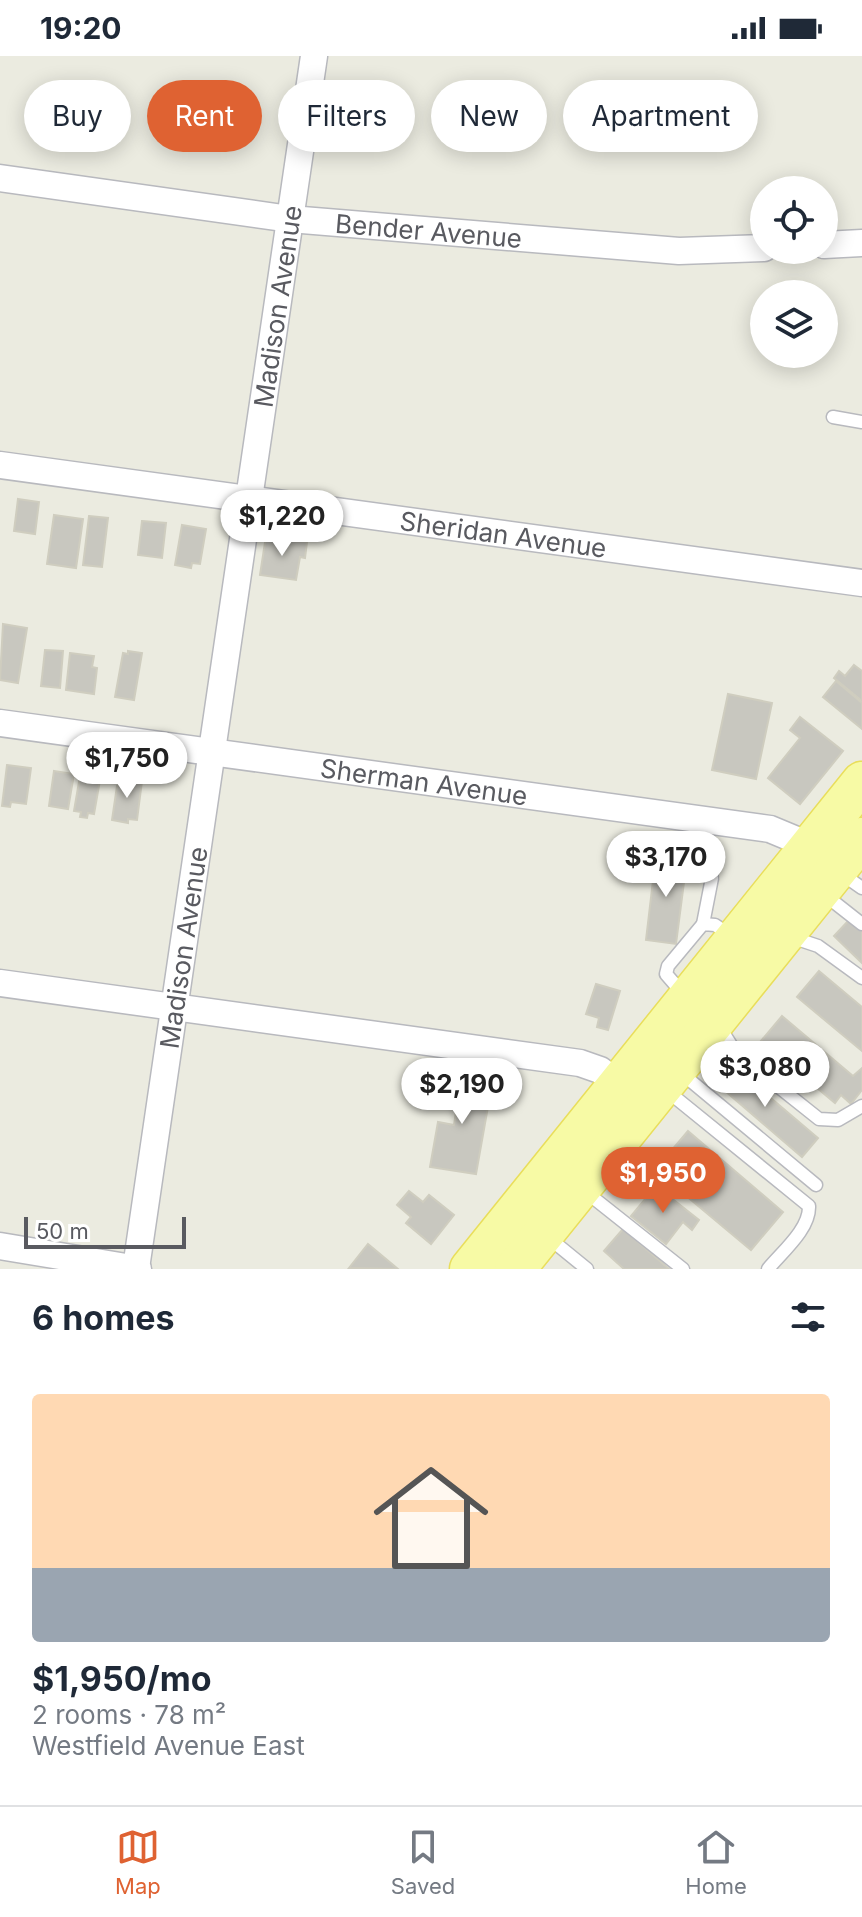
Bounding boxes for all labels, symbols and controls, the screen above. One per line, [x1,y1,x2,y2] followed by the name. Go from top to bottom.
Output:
[40,10,122,46] text: 19:20
[24,80,131,152] chip: Buy
[147,80,262,152] chip: Rent
[278,80,415,152] chip: Filters
[431,80,547,152] chip: New
[563,80,758,152] chip: Apartment
[750,176,838,368] map controls
[750,176,838,264] button: locate
[247,203,307,409] street label: Madison Avenue
[334,207,523,254] street label: Bender Avenue
[750,280,838,368] button: layers
[217,490,347,558] pin: $1,220
[238,500,326,531] text: $1,220
[398,504,609,563] street label: Sheridan Avenue
[62,732,192,800] pin: $1,750
[84,742,170,773] text: $1,750
[318,752,530,811] street label: Sherman Avenue
[601,831,731,899] pin: $3,170
[624,841,708,872] text: $3,170
[153,844,213,1050] street label: Madison Avenue
[700,1041,830,1109] pin: $3,080
[718,1051,812,1082] text: $3,080
[397,1058,527,1126] pin: $2,190
[419,1068,505,1099] text: $2,190
[598,1147,728,1215] pin: $1,950
[619,1157,707,1188] text: $1,950
[24,1213,186,1249] scale bar
[36,1218,89,1244] text: 50 m
[786,1295,830,1339] icon: filters
[32,1297,174,1338] text: 6 homes
[359,1446,503,1590] icon: home
[32,1658,212,1699] text: $1,950/mo
[32,1699,226,1730] text: 2 rooms · 78 m²
[32,1730,305,1761] text: Westfield Avenue East
[115,1825,161,1899] tab: Map
[391,1825,455,1899] tab: Saved
[685,1825,747,1899] tab: Home

